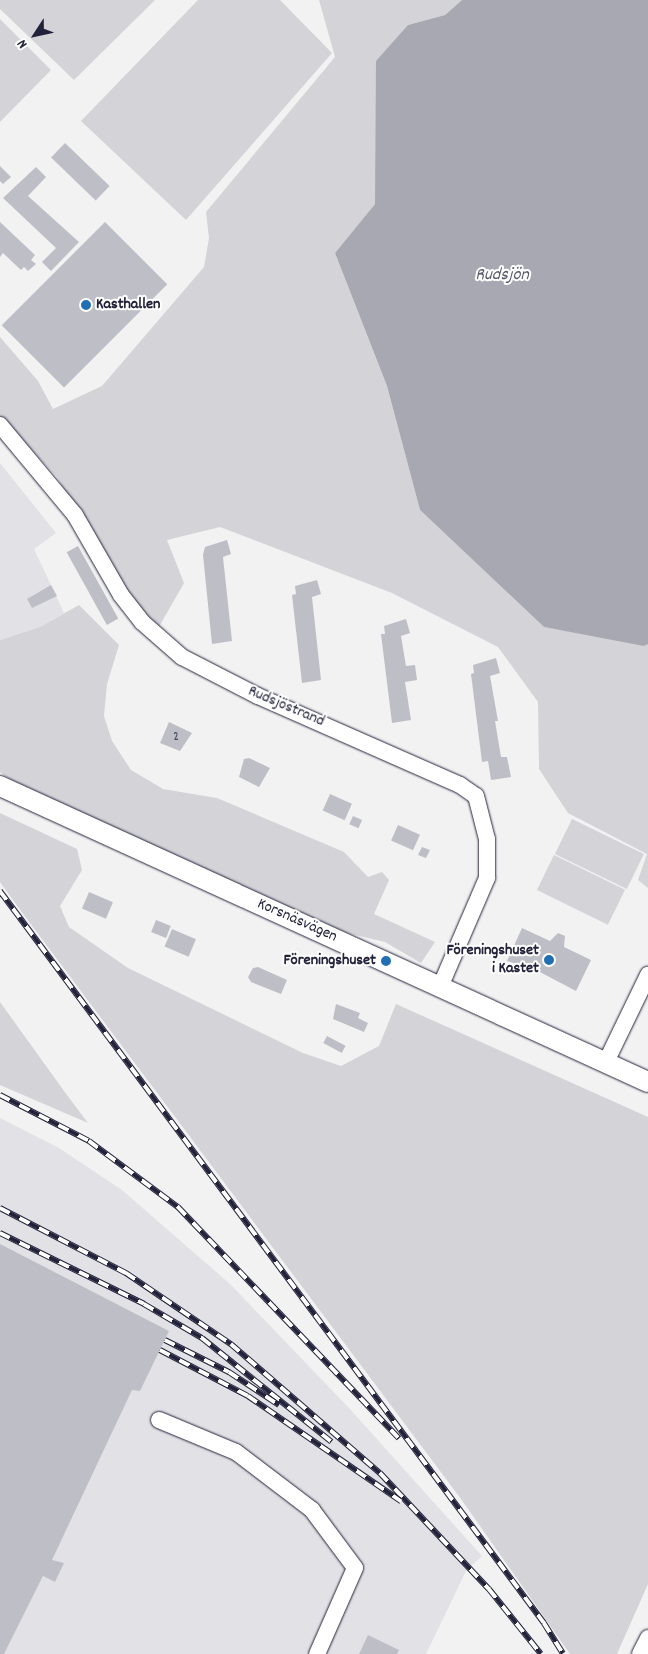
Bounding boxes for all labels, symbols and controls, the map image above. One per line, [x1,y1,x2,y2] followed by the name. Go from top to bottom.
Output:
[10,10,60,60] north arrow
[13,35,33,52] text: N
[475,265,529,287] water label: Rudsjön
[96,295,160,315] place label: Kasthallen
[80,299,92,311] marker: Kasthallen
[245,682,327,732] street label: Rudsjöstrand
[173,729,179,745] house number: 2
[254,895,340,947] street label: Korsnäsvägen
[446,941,539,979] place label: Föreningshuset i Kastet
[283,951,376,971] place label: Föreningshuset
[543,954,555,966] marker: Föreningshuset i Kastet
[380,955,392,967] marker: Föreningshuset

